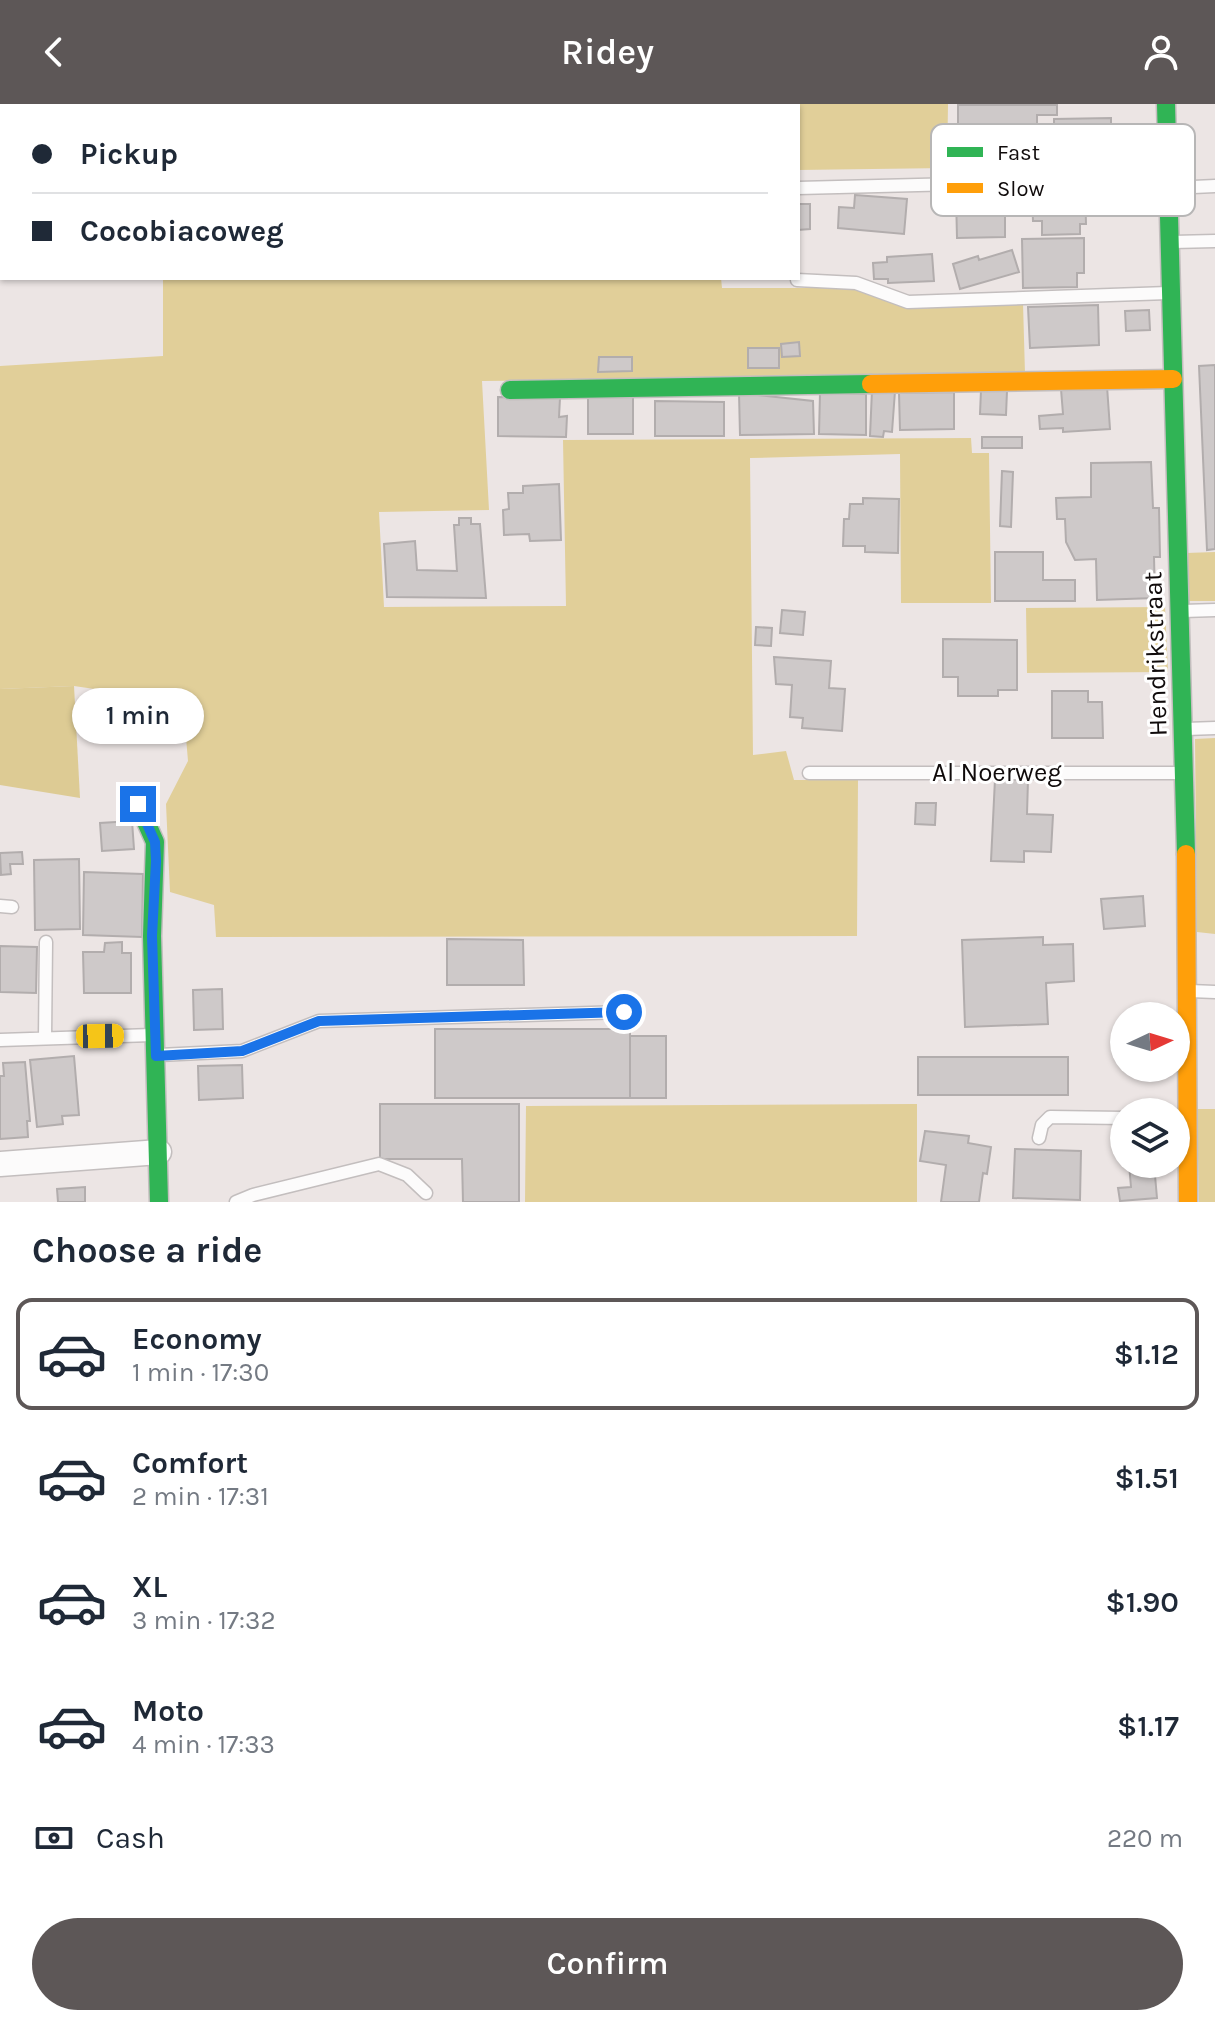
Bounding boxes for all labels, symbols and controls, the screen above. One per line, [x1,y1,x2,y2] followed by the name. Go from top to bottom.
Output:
[32,30,76,74] icon: back
[1139,30,1183,74] icon: person
[561,31,654,73] text: Ridey
[931,124,1195,216] legend
[80,136,178,172] text: Pickup
[997,140,1040,166] text: Fast
[997,176,1044,202] text: Slow
[80,213,284,249] text: Cocobiacoweg
[1137,571,1174,737] street label: Hendrikstraat
[72,688,204,744] callout: 1 min
[106,700,170,731] text: 1 min
[932,757,1062,788] street label: Al Noerweg
[120,786,156,822] route end
[606,994,642,1030] route start
[1110,1002,1190,1082] north arrow
[1110,1002,1190,1178] map controls
[76,1024,124,1048] car
[1110,1098,1190,1178] button: layers
[32,1229,262,1271] text: Choose a ride
[36,1318,108,1390] icon: car
[132,1321,262,1357] text: Economy
[1114,1336,1179,1372] text: $1.12
[132,1357,269,1388] text: 1 min · 17:30
[36,1442,108,1514] icon: car
[132,1445,248,1481] text: Comfort
[1114,1460,1179,1496] text: $1.51
[132,1481,269,1512] text: 2 min · 17:31
[36,1566,108,1638] icon: car
[132,1569,167,1605] text: XL
[1105,1584,1179,1620] text: $1.90
[132,1605,276,1636] text: 3 min · 17:32
[36,1690,108,1762] icon: car
[132,1693,204,1729] text: Moto
[1117,1708,1179,1744] text: $1.17
[132,1729,275,1760] text: 4 min · 17:33
[32,1816,76,1860] icon: cash
[96,1820,165,1856] text: Cash
[1107,1823,1183,1854] text: 220 m
[32,1918,1183,2010] button: Confirm

